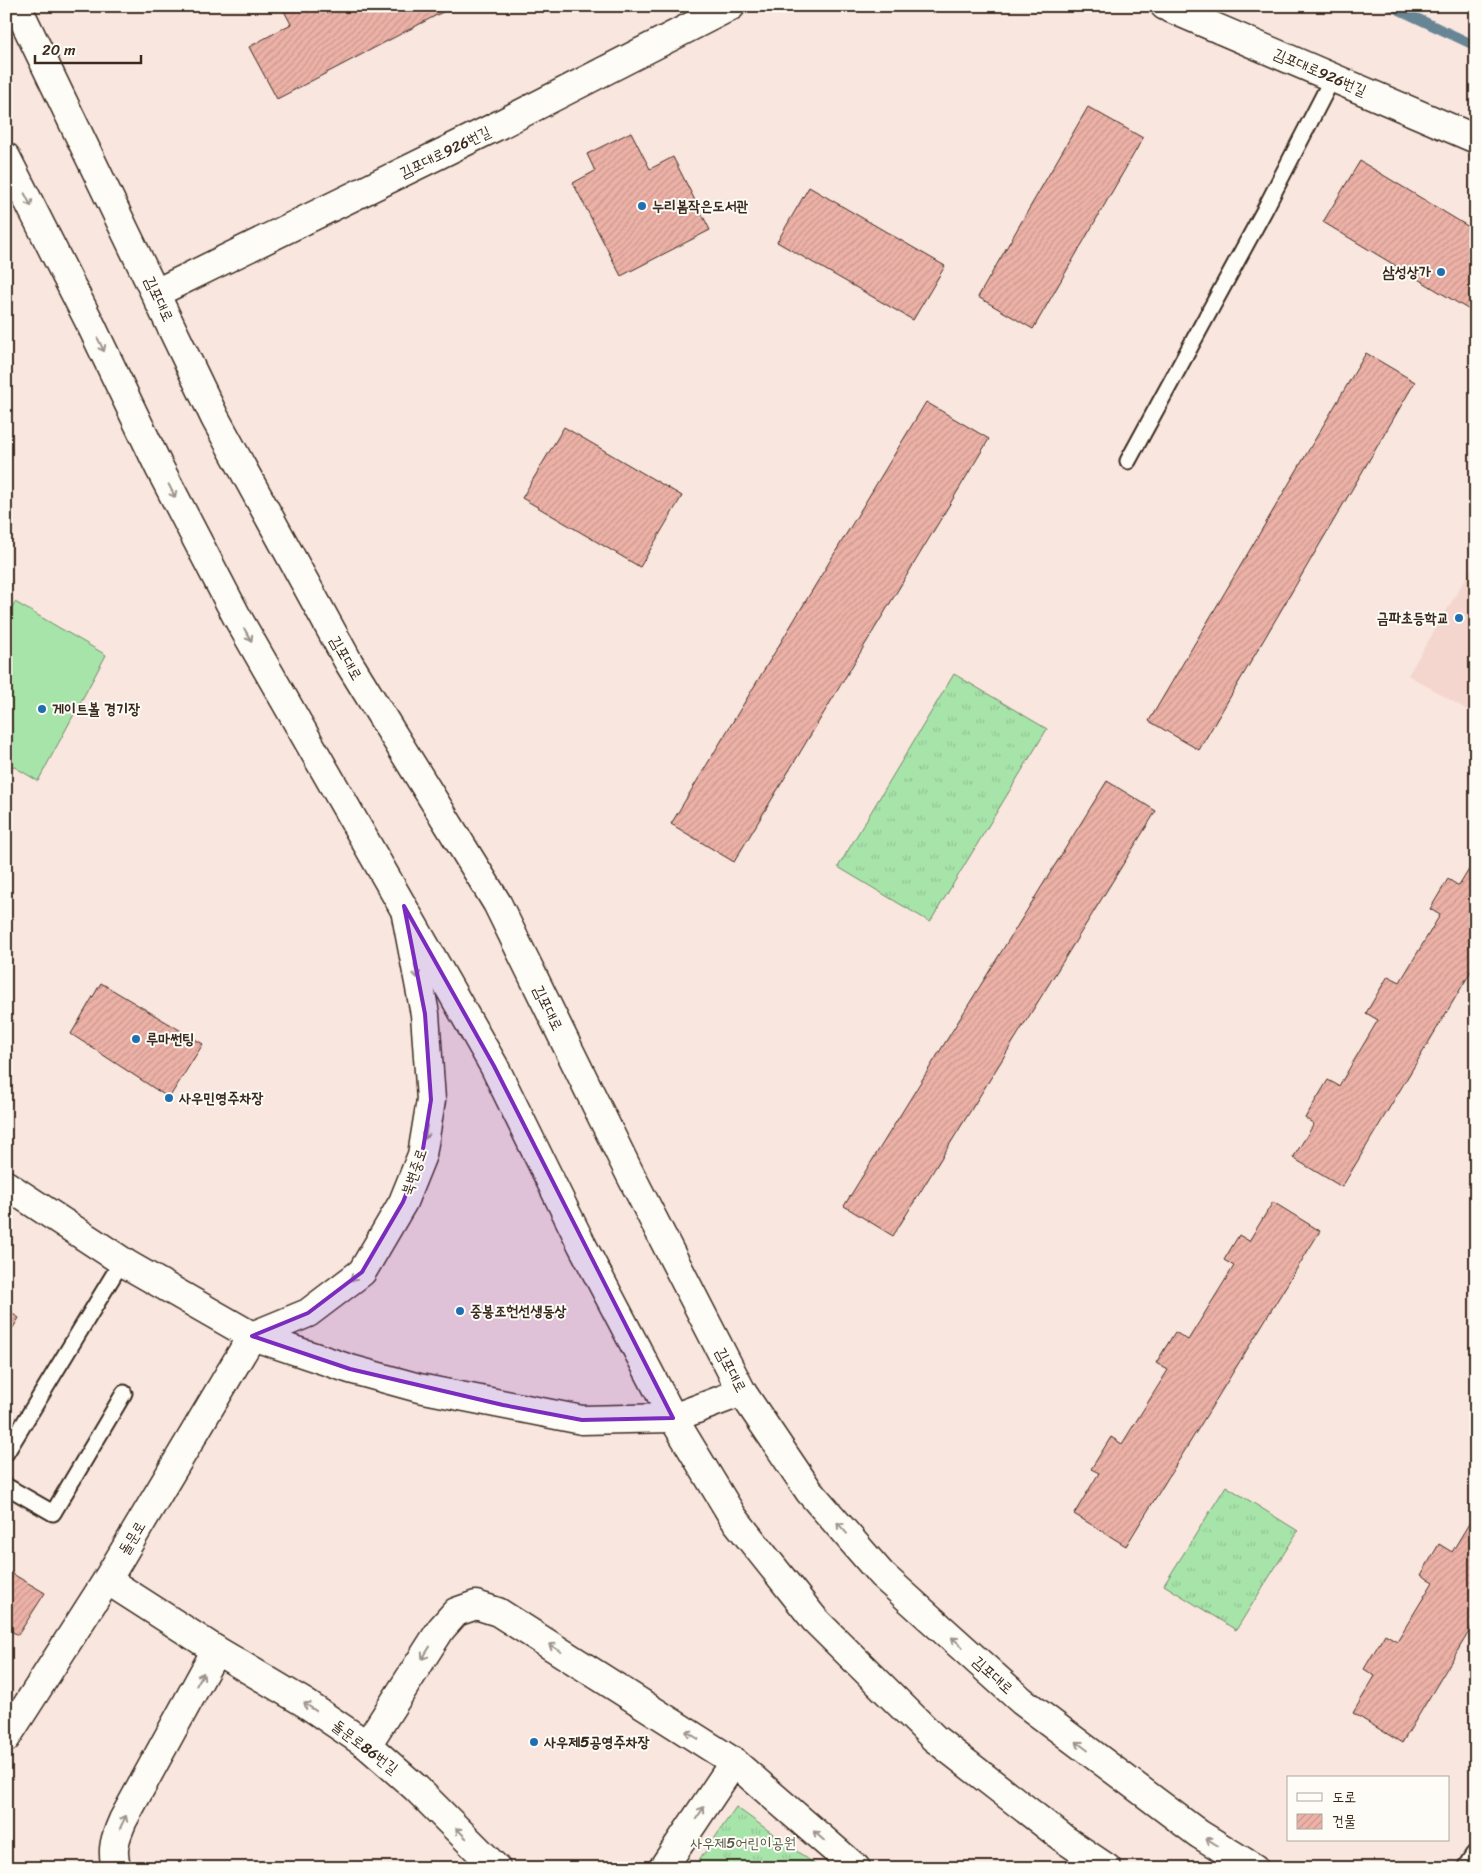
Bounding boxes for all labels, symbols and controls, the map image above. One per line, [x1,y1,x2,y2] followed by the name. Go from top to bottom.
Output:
[35,32,141,64] scale bar
[42,37,76,63] text: 20 m
[1269,41,1371,103] street label: 김포대로926번길
[395,119,495,185] street label: 김포대로926번길
[24,192,33,207] one-way arrow
[652,193,749,219] place label: 누리봄작은도서관
[636,200,648,212] marker: 누리봄작은도서관
[1382,259,1432,285] place label: 삼성상가
[1435,266,1447,278] marker: 삼성상가
[137,272,181,326] street label: 김포대로
[97,337,106,352] one-way arrow
[167,484,177,499] one-way arrow
[1377,605,1449,631] place label: 금파초등학교
[1453,612,1465,624] marker: 금파초등학교
[243,628,253,643] one-way arrow
[323,631,369,685] street label: 김포대로
[52,696,140,722] place label: 게이트볼 경기장
[36,703,48,715] marker: 게이트볼 경기장
[412,962,422,978] one-way arrow
[526,981,570,1035] street label: 김포대로
[146,1026,194,1052] place label: 루마썬팅
[130,1033,142,1045] marker: 루마썬팅
[178,1085,264,1111] place label: 사우민영주차장
[163,1092,175,1104] marker: 사우민영주차장
[420,1124,430,1140] one-way arrow
[394,1145,434,1199] street label: 북변중로
[350,1271,363,1282] one-way arrow
[470,1298,567,1324] place label: 중봉조헌선생동상
[454,1305,466,1317] marker: 중봉조헌선생동상
[708,1343,754,1397] street label: 김포대로
[112,1516,152,1560] street label: 돌문로
[836,1522,847,1535] one-way arrow
[950,1636,963,1648] one-way arrow
[548,1643,562,1653] one-way arrow
[421,1645,431,1659] one-way arrow
[966,1649,1020,1701] street label: 김포대로
[195,1671,205,1686] one-way arrow
[304,1702,318,1712] one-way arrow
[326,1713,404,1781] street label: 돌문로86번길
[543,1729,650,1755] place label: 사우제5공영주차장
[686,1730,700,1740] one-way arrow
[528,1736,540,1748] marker: 사우제5공영주차장
[1075,1741,1089,1751] one-way arrow
[1287,1776,1450,1842] legend
[1332,1784,1356,1810] text: 도로
[695,1806,705,1820] one-way arrow
[1332,1808,1356,1834] text: 건물
[118,1814,128,1829] one-way arrow
[455,1827,468,1839] one-way arrow
[690,1830,796,1856] park label: 사우제5어린이공원
[813,1830,826,1841] one-way arrow
[1206,1837,1220,1847] one-way arrow

